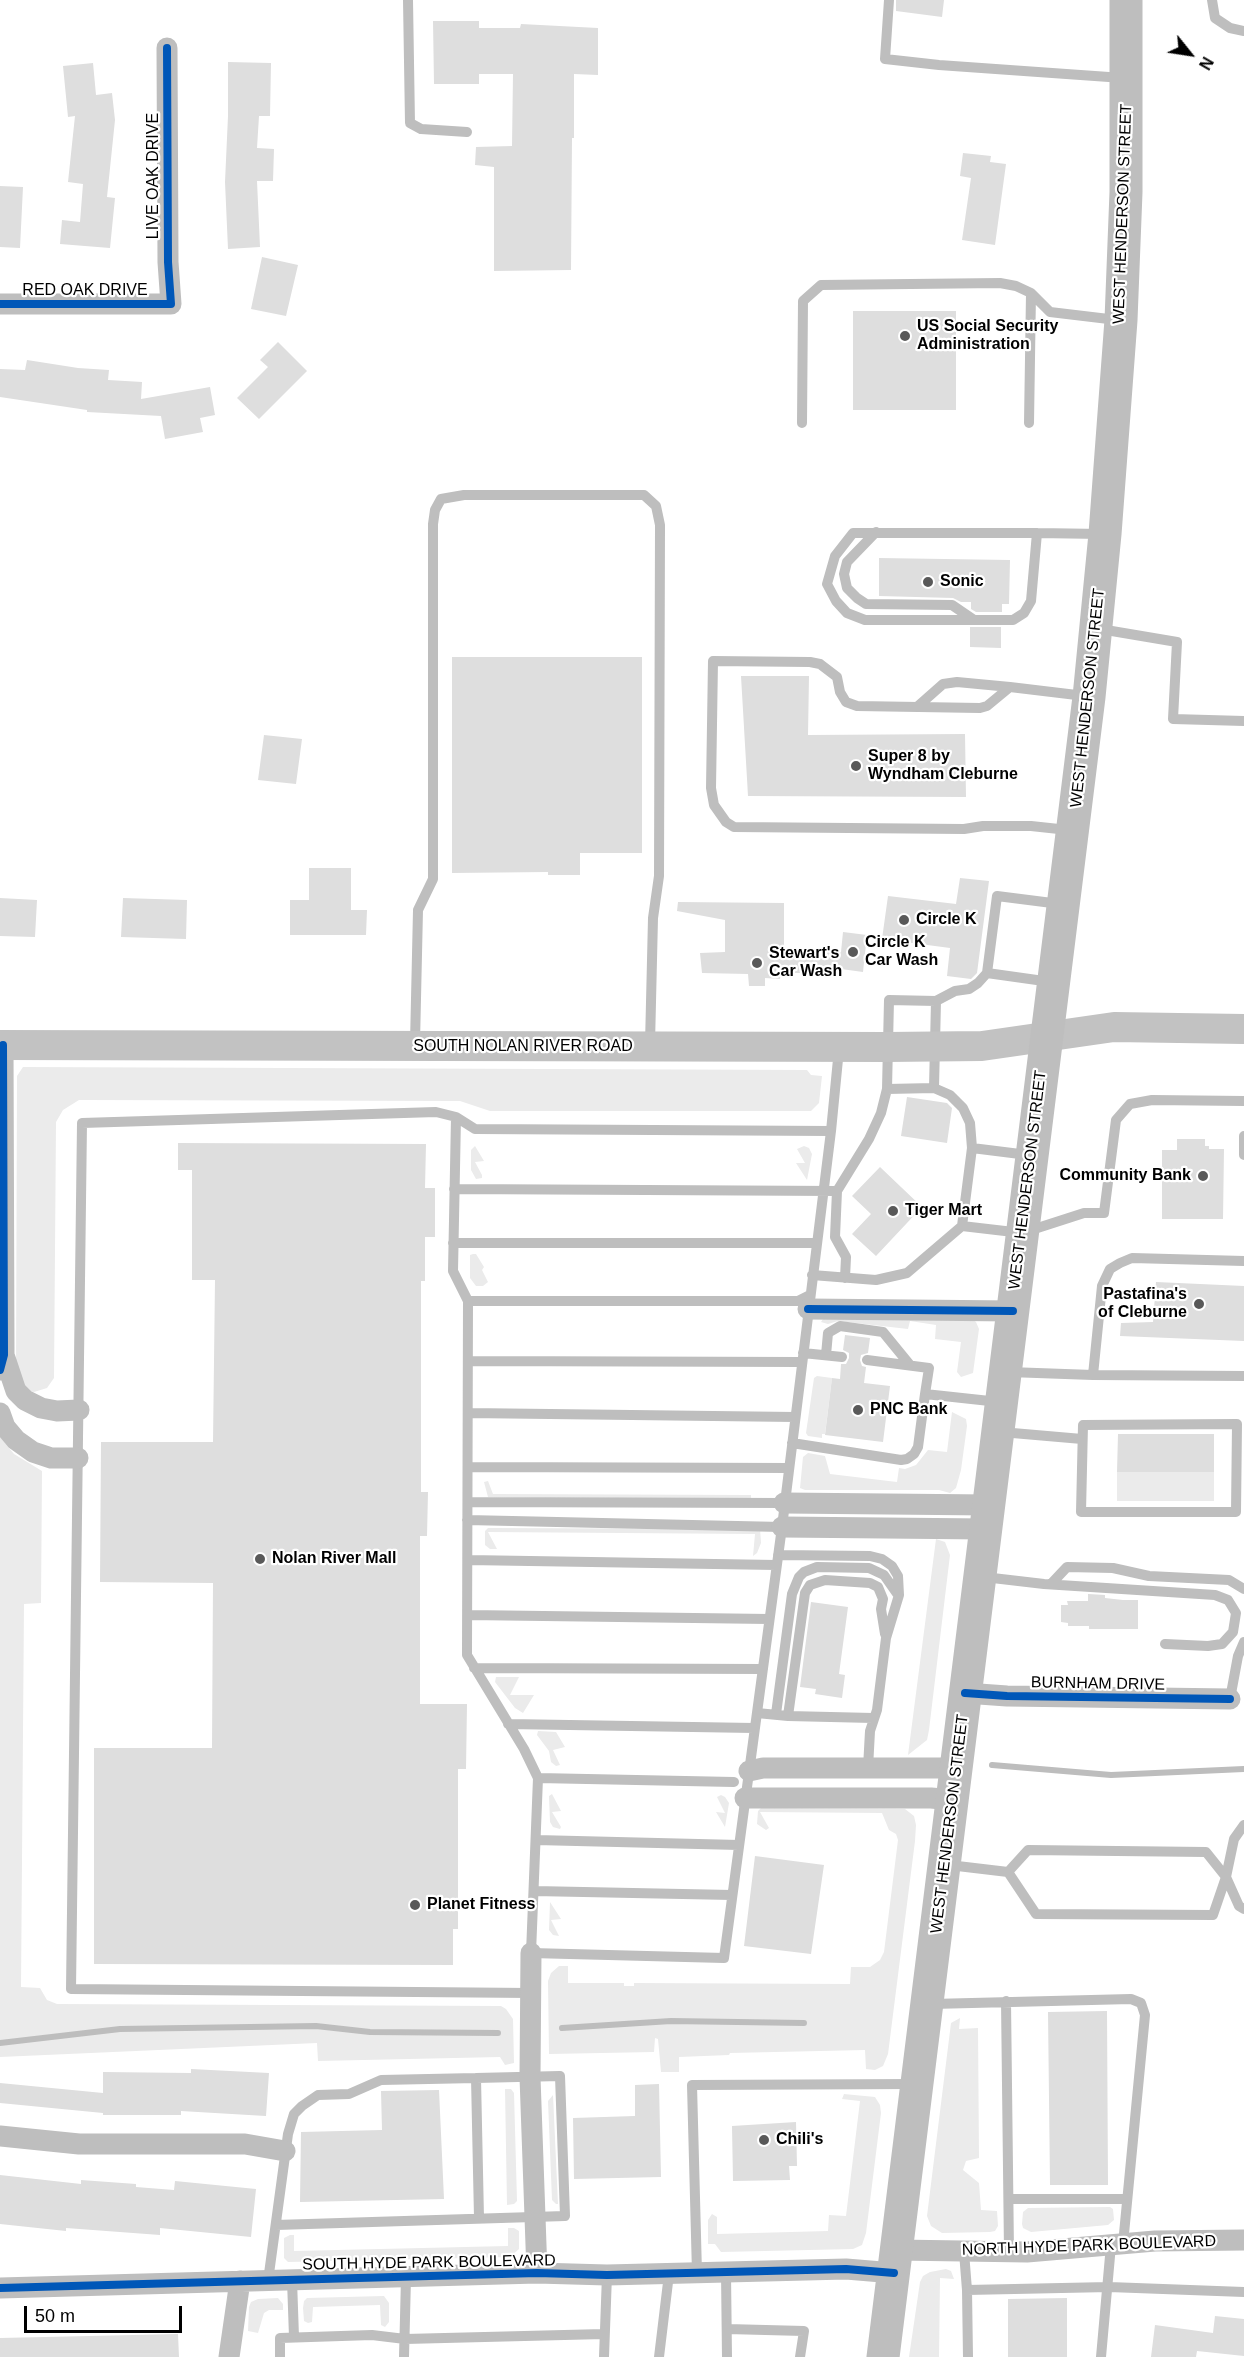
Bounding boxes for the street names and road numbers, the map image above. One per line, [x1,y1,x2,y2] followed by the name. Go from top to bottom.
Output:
[1110,104,1136,324] street label: WEST HENDERSON STREET
[144,113,164,239] street label: LIVE OAK DRIVE
[22,281,148,301] street label: RED OAK DRIVE
[1067,587,1109,809] street label: WEST HENDERSON STREET
[413,1037,633,1057] street label: SOUTH NOLAN RIVER ROAD
[1005,1069,1051,1291] street label: WEST HENDERSON STREET
[1031,1673,1165,1695] street label: BURNHAM DRIVE
[927,1713,973,1935] street label: WEST HENDERSON STREET
[962,2232,1216,2260] street label: NORTH HYDE PARK BOULEVARD
[302,2251,556,2275] street label: SOUTH HYDE PARK BOULEVARD

